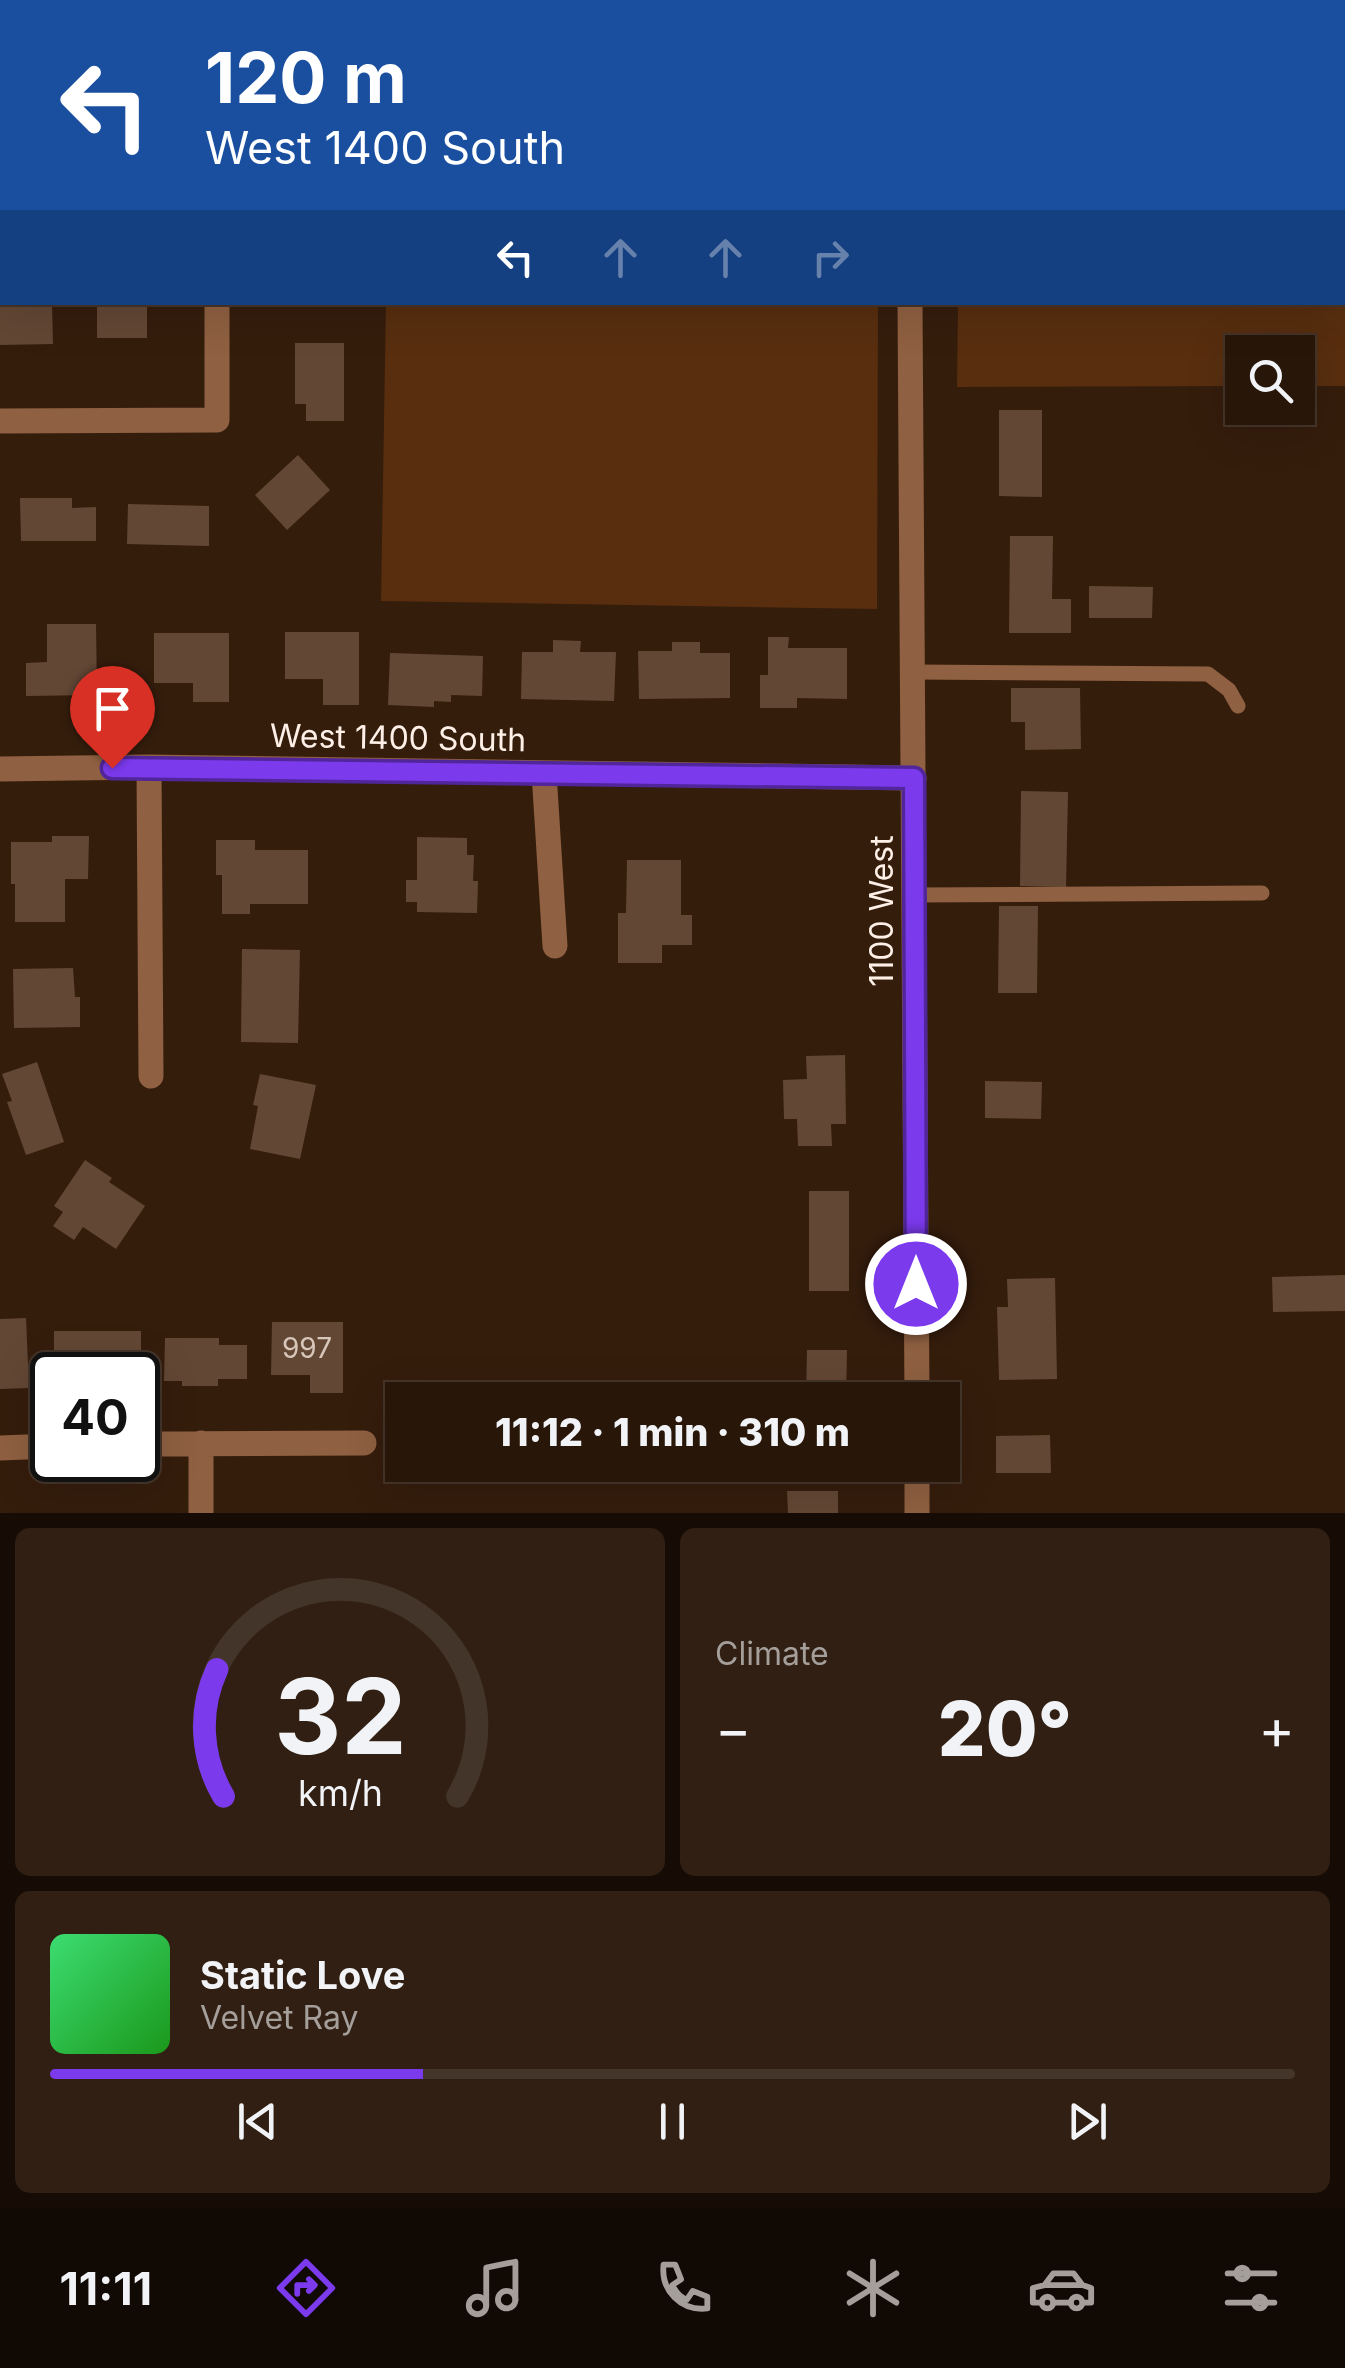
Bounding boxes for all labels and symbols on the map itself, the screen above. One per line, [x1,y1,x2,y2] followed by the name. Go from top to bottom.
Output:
[70,666,155,769] pin
[270,716,526,759] street label: West 1400 South
[862,835,901,987] street label: 1100 West
[864,1232,968,1336] position arrow
[282,1331,332,1365] house number: 997
[30,1352,160,1482] speed limit sign: 40

